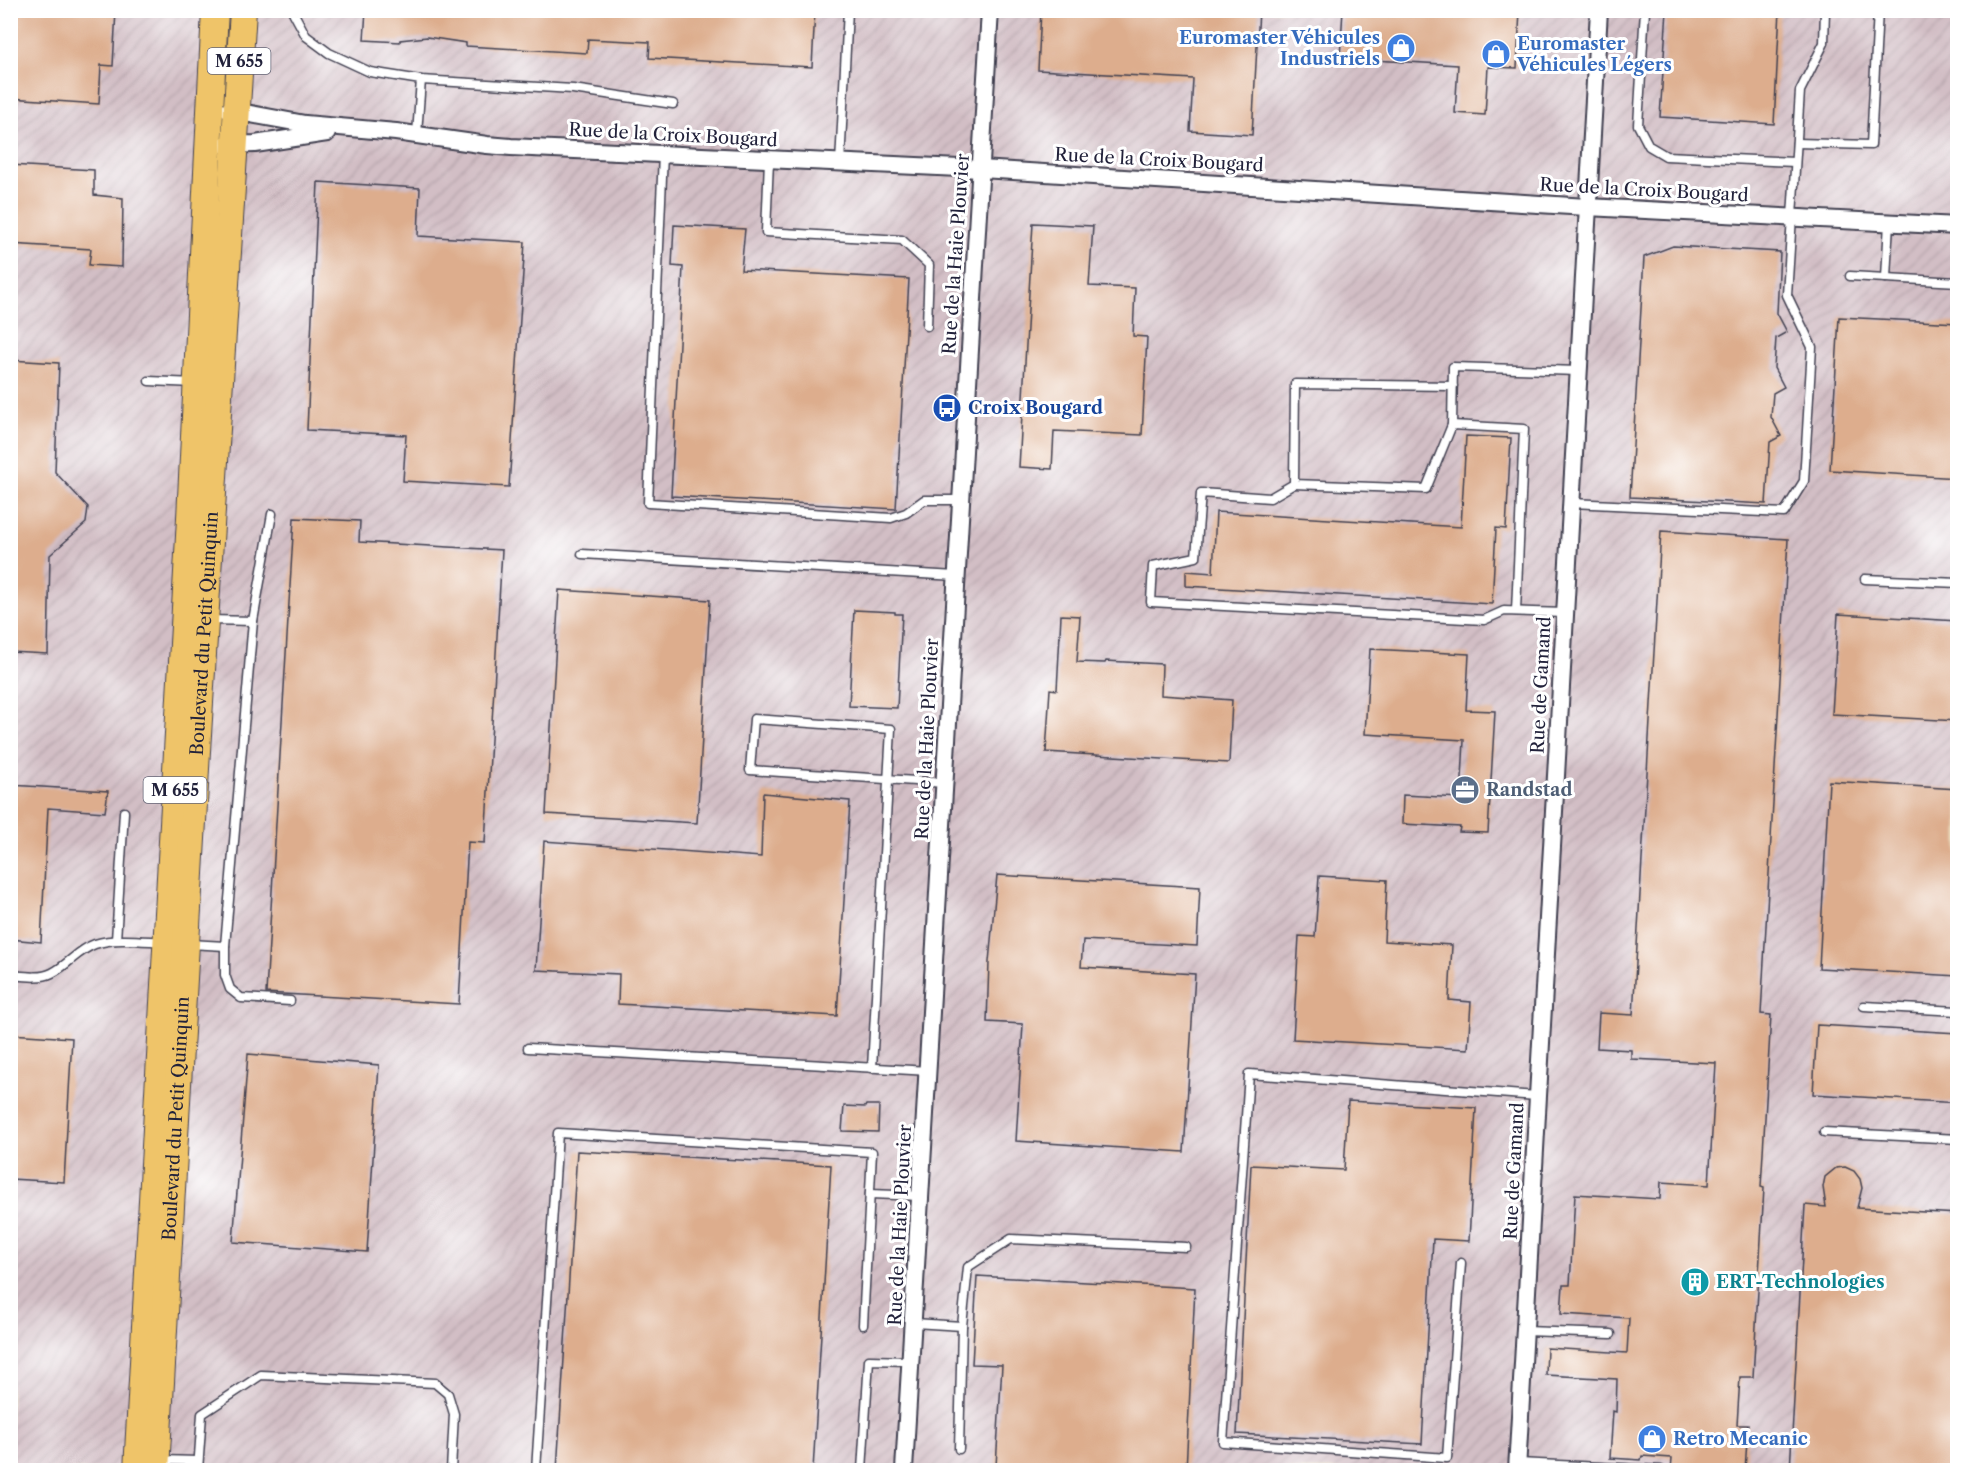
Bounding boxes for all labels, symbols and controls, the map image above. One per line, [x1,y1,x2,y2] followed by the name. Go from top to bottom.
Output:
[1179,27,1380,70] place label: Euromaster Véhicules Industriels
[1385,32,1417,64] shop icon: Euromaster Véhicules Industriels
[1516,33,1672,76] place label: Euromaster Véhicules Légers
[1480,38,1512,70] shop icon: Euromaster Véhicules Légers
[208,48,270,74] road number: M 655
[568,119,778,151] street label: Rue de la Croix Bougard
[1054,144,1264,176] street label: Rue de la Croix Bougard
[938,152,974,355] street label: Rue de la Haie Plouvier
[1539,174,1749,206] street label: Rue de la Croix Bougard
[931,392,963,424] bus stop icon: Croix Bougard
[968,397,1103,419] place label: Croix Bougard
[186,511,223,756] street label: Boulevard du Petit Quinquin
[1526,616,1556,754] street label: Rue de Gamand
[911,637,943,840] street label: Rue de la Haie Plouvier
[1449,774,1481,806] office icon: Randstad
[144,777,207,803] road number: M 655
[1486,779,1573,801] place label: Randstad
[158,996,194,1241] street label: Boulevard du Petit Quinquin
[1499,1102,1529,1240] street label: Rue de Gamand
[884,1123,916,1326] street label: Rue de la Haie Plouvier
[1679,1266,1711,1298] building icon: ERT-Technologies
[1716,1271,1885,1293] place label: ERT-Technologies
[1636,1423,1668,1455] shop icon: Retro Mecanic
[1673,1428,1808,1450] place label: Retro Mecanic

